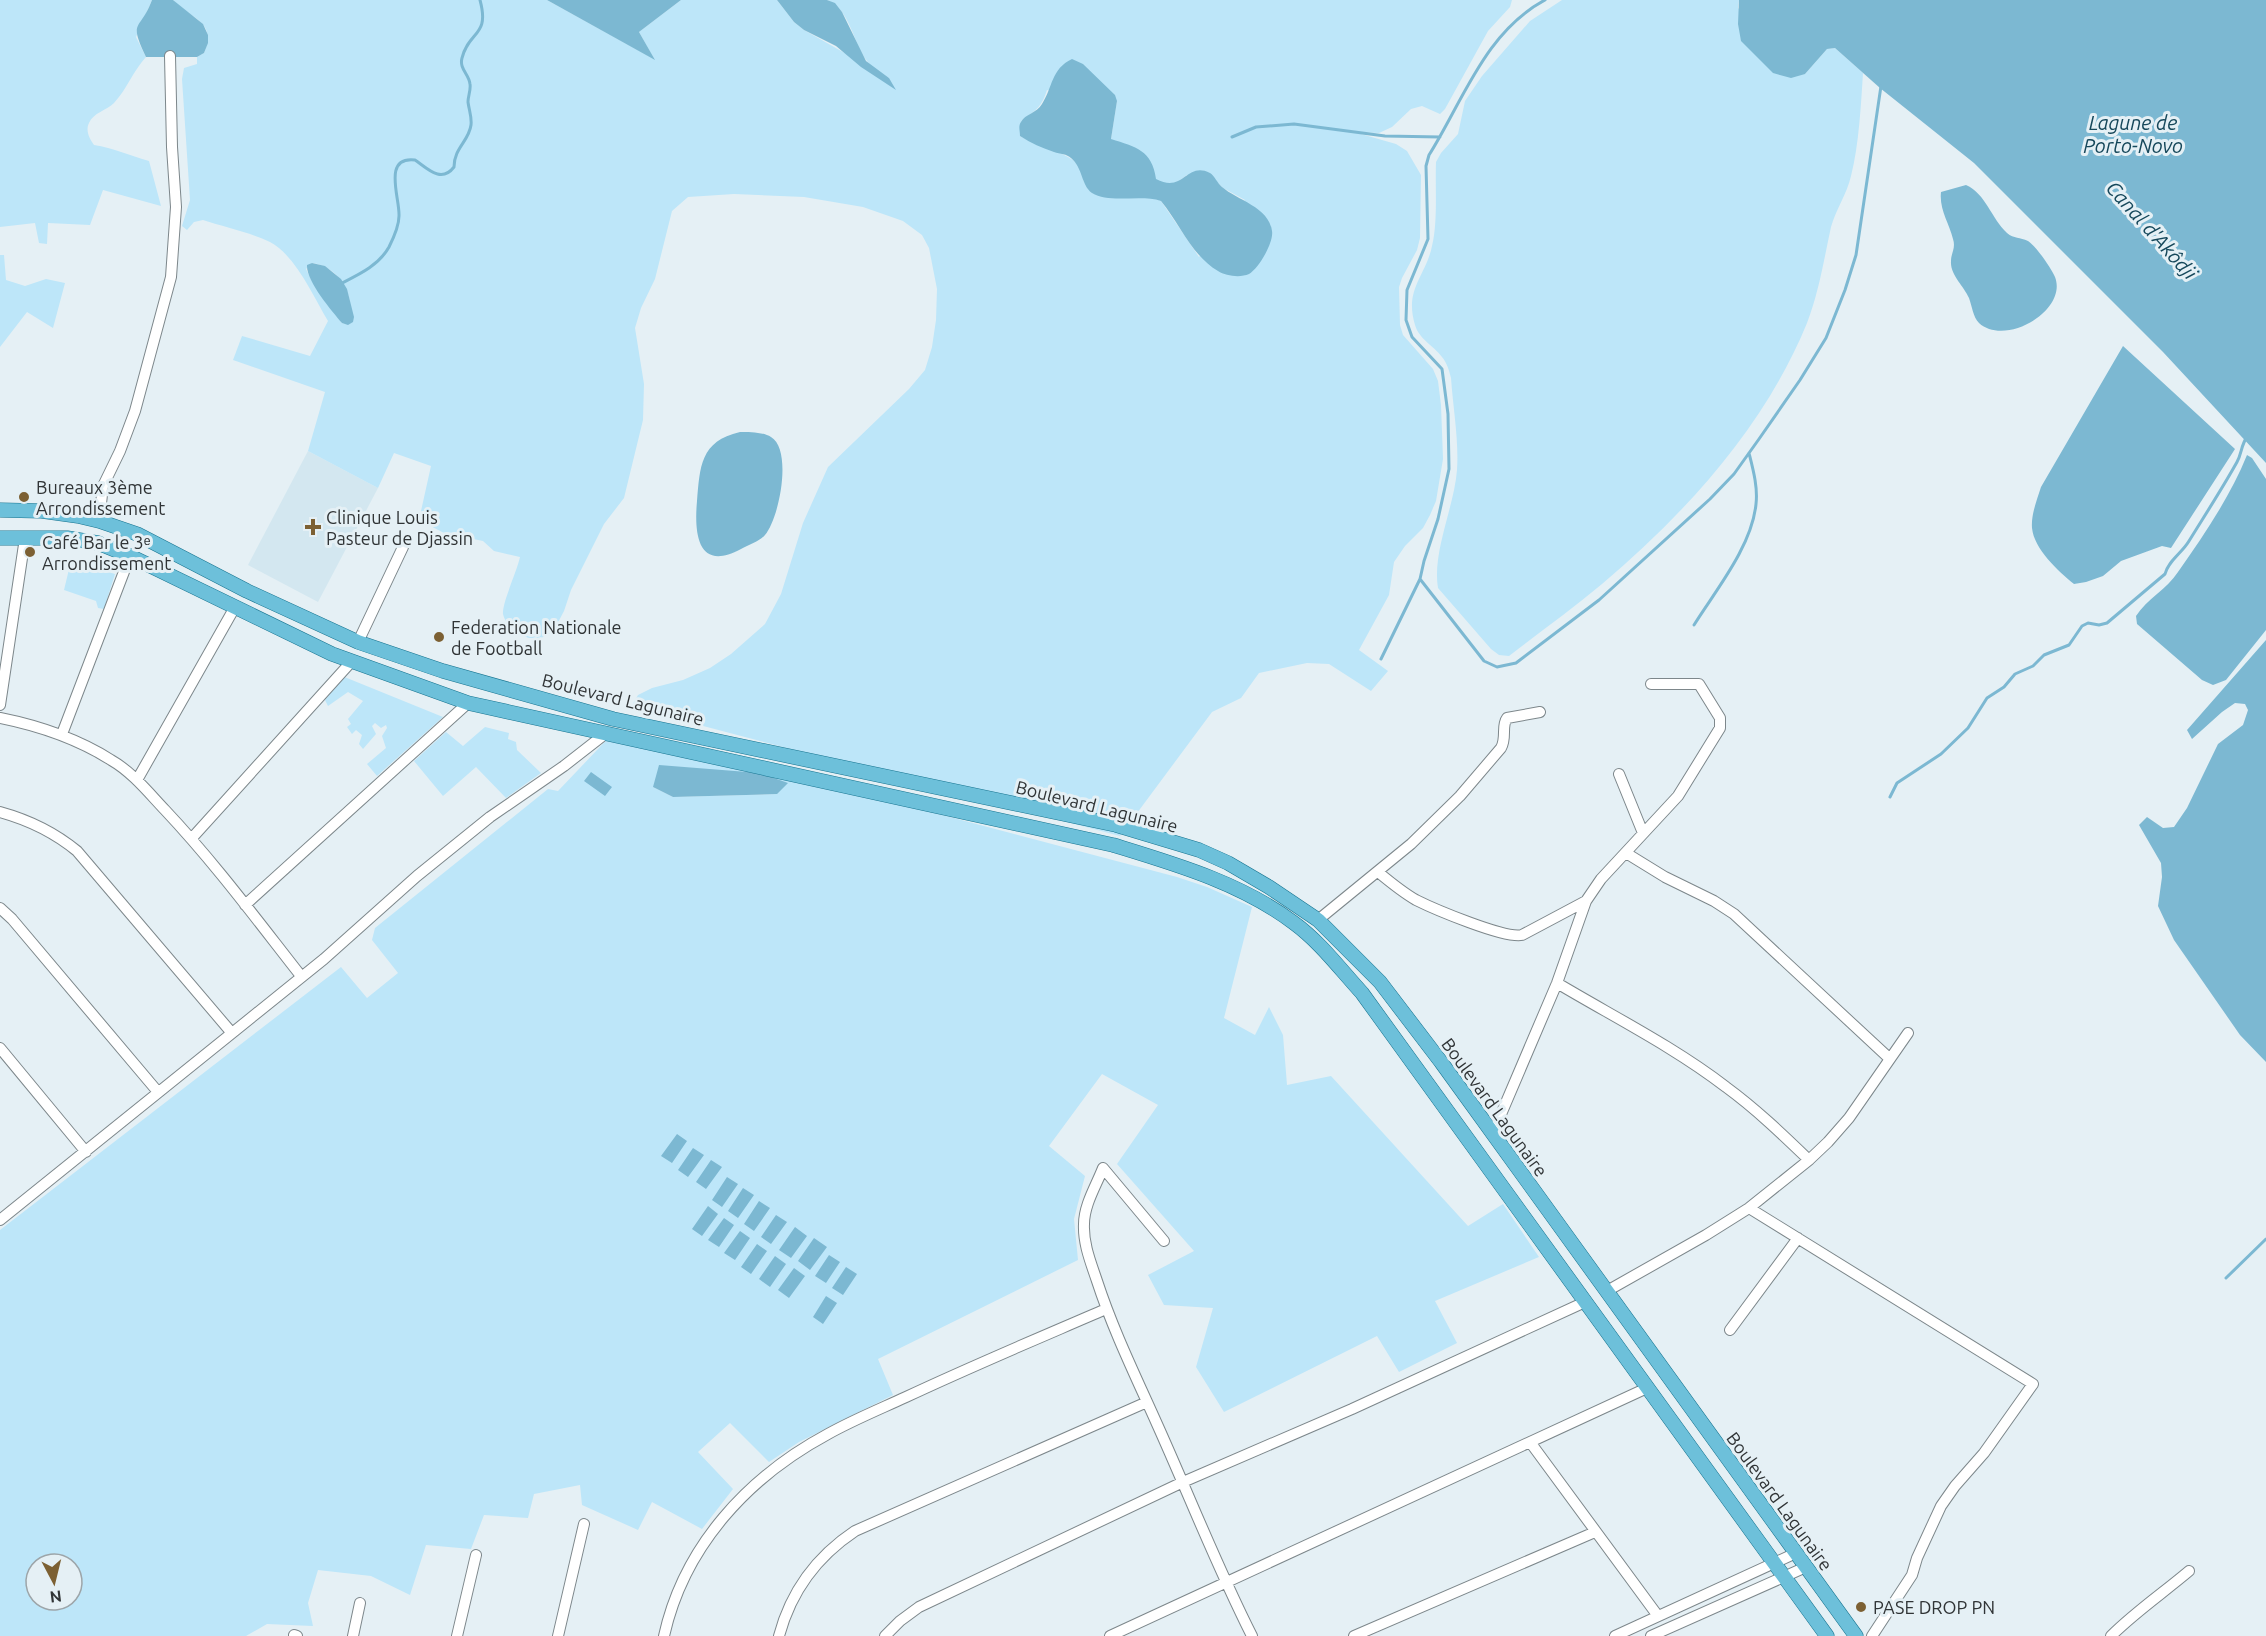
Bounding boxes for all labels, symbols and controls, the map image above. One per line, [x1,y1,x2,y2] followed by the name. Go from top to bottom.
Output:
[2083,111,2183,157] water label: Lagune de Porto-Novo
[2102,176,2203,285] water label: Canal d'Akôdji
[36,477,165,518] place label: Bureaux 3ème Arrondissement
[17,490,31,504] marker: Bureaux 3ème Arrondissement
[326,507,473,548] place label: Clinique Louis Pasteur de Djassin
[304,518,322,536] marker: Clinique Louis Pasteur de Djassin
[42,532,171,573] place label: Café Bar le 3ᵉ Arrondissement
[23,545,37,559] marker: Café Bar le 3ᵉ Arrondissement
[451,617,622,658] place label: Federation Nationale de Football
[432,630,446,644] marker: Federation Nationale de Football
[540,669,706,729] street label: Boulevard Lagunaire
[1014,776,1180,836] street label: Boulevard Lagunaire
[1438,1034,1552,1180] street label: Boulevard Lagunaire
[1723,1428,1837,1574] street label: Boulevard Lagunaire
[24,1552,84,1612] north arrow
[49,1587,63,1607] text: N
[1873,1597,1995,1617] place label: PASE DROP PN
[1854,1600,1868,1614] marker: PASE DROP PN

